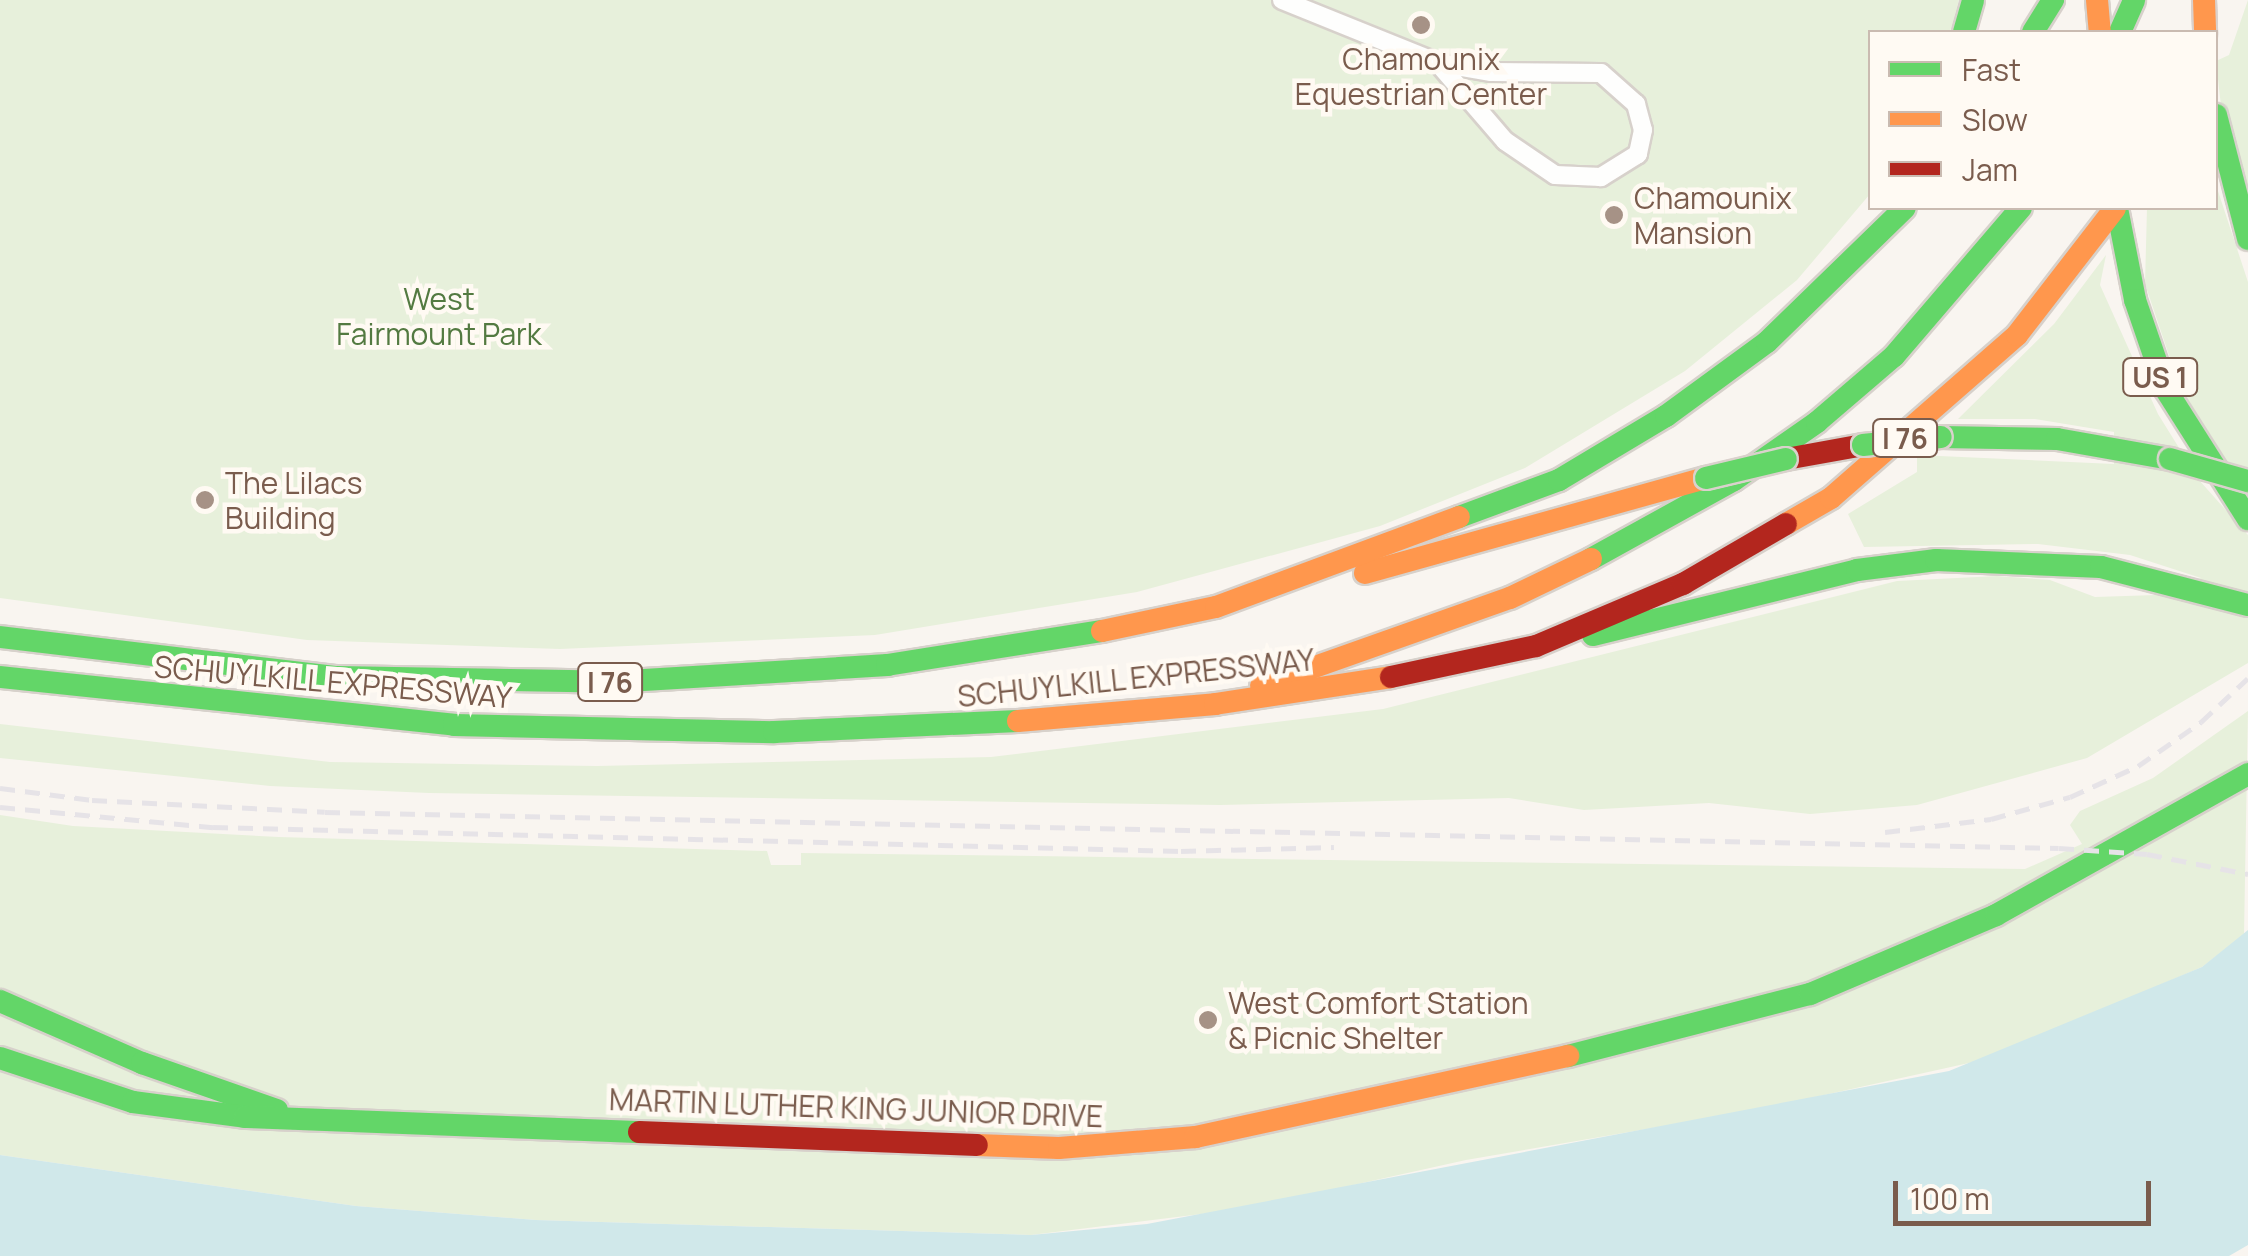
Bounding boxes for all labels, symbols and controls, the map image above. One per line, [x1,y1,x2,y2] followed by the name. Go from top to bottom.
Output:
[1410,14,1432,36] marker: Chamounix Equestrian Center
[1868,30,2218,210] legend
[1295,41,1547,112] place label: Chamounix Equestrian Center
[1962,49,2021,90] text: Fast
[1962,99,2028,140] text: Slow
[1962,149,2018,190] text: Jam
[1634,180,1791,250] place label: Chamounix Mansion
[1603,204,1625,226] marker: Chamounix Mansion
[336,281,542,352] park label: West Fairmount Park
[2120,354,2200,400] road number: US 1
[1870,415,1940,461] road number: I 76
[225,465,363,536] place label: The Lilacs Building
[194,489,216,511] marker: The Lilacs Building
[955,641,1317,715] street label: SCHUYLKILL EXPRESSWAY
[152,648,514,716] street label: SCHUYLKILL EXPRESSWAY
[575,659,645,705] road number: I 76
[1228,985,1529,1056] place label: West Comfort Station & Picnic Shelter
[1197,1009,1219,1031] marker: West Comfort Station & Picnic Shelter
[608,1081,1104,1135] street label: MARTIN LUTHER KING JUNIOR DRIVE
[1898,1161,2156,1223] scale bar
[1910,1178,1990,1219] text: 100 m

